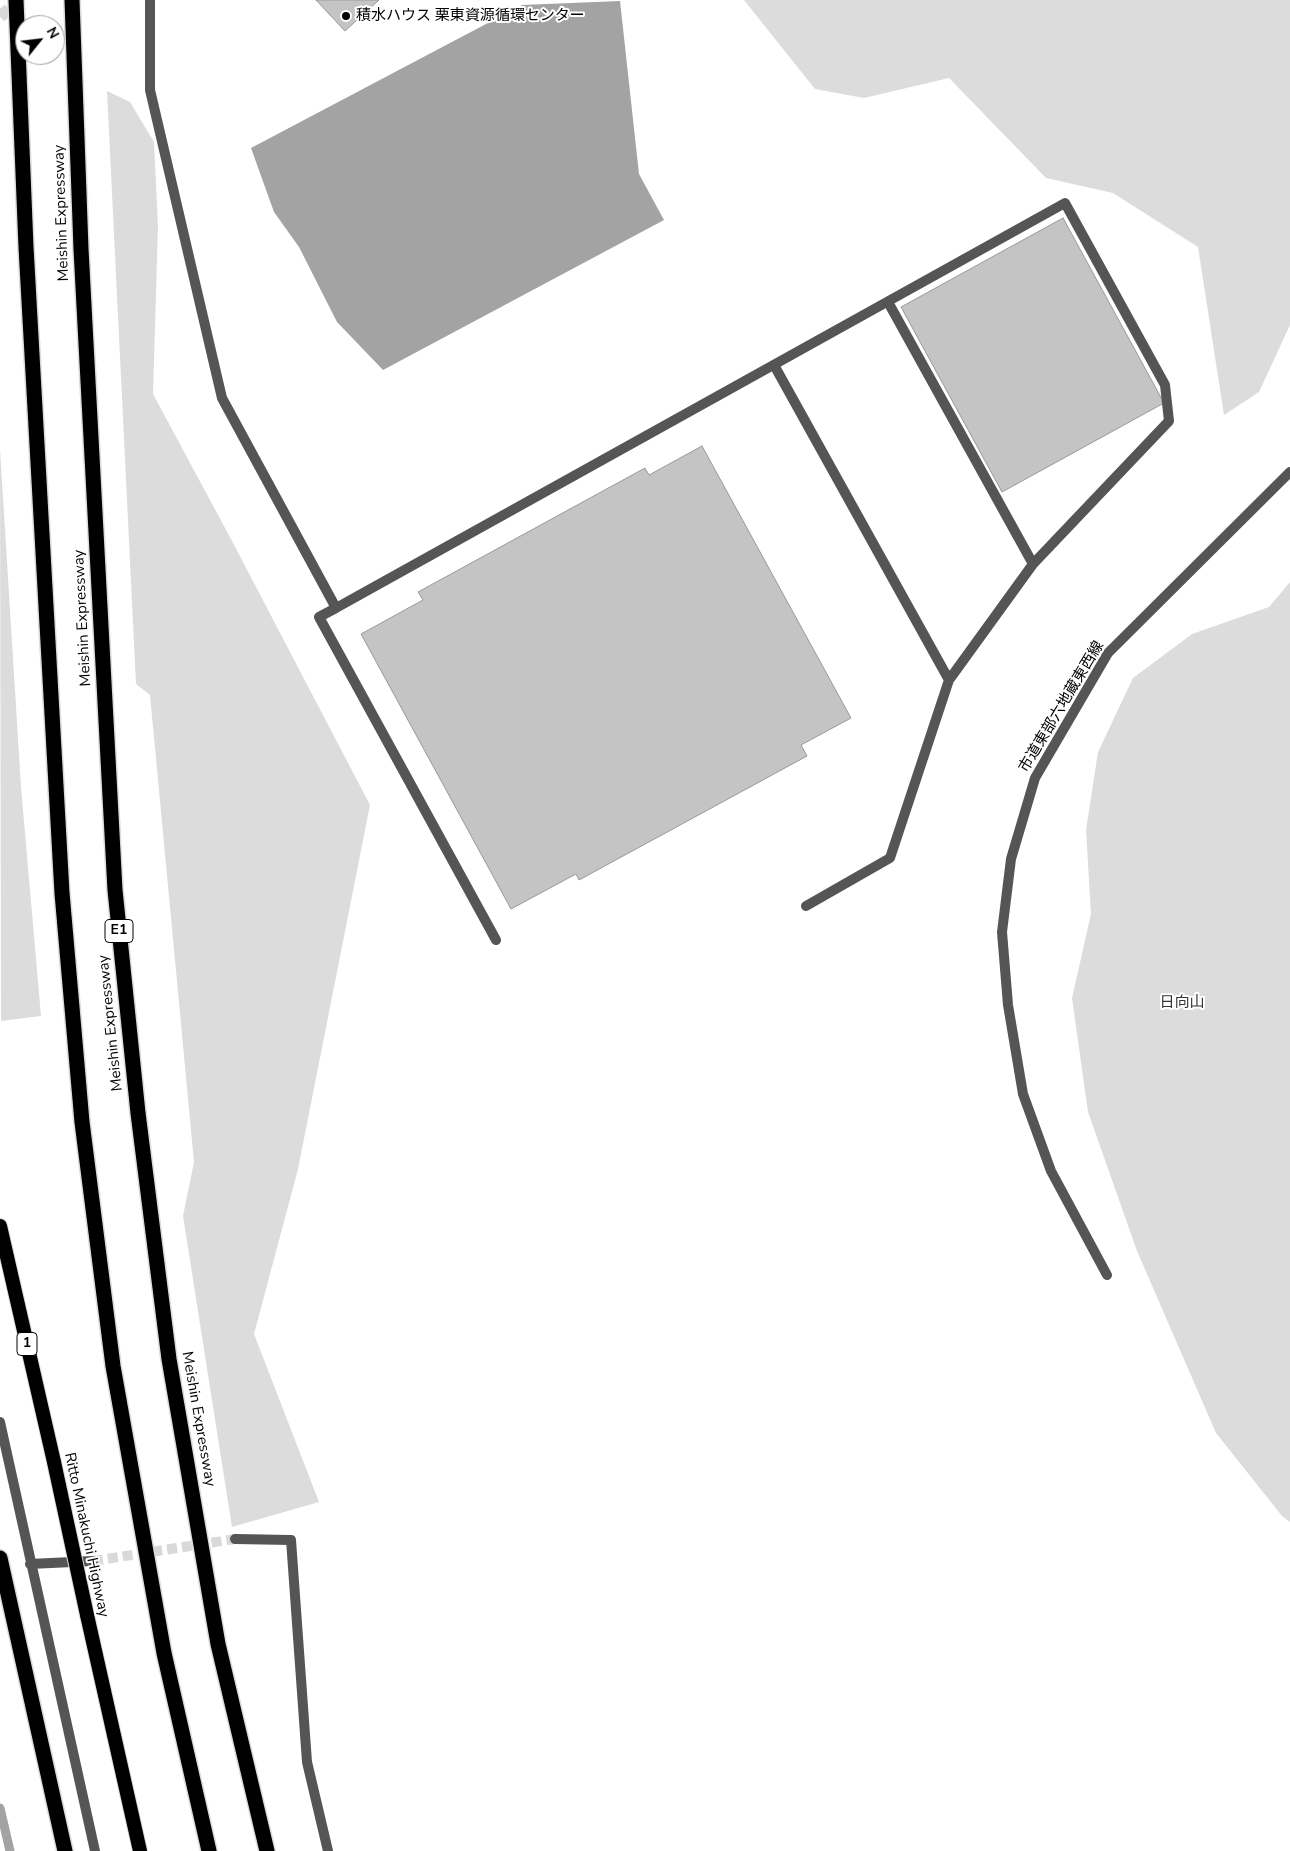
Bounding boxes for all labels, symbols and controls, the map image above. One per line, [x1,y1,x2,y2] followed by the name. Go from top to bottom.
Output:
[356,7,585,25] place label: 積水ハウス 栗東資源循環センター
[340,10,352,22] marker: 積水ハウス 栗東資源循環センター
[15,15,65,65] north arrow
[42,24,64,42] text: N
[51,144,73,282] street label: Meishin Expressway
[70,549,96,687] street label: Meishin Expressway
[1016,638,1108,776] street label: 市道東部六地蔵東西線
[105,919,133,942] road number: E1
[95,954,127,1092] street label: Meishin Expressway
[1160,994,1204,1012] park label: 日向山
[17,1332,37,1356] road number: 1
[177,1350,219,1488] street label: Meishin Expressway
[60,1451,112,1619] street label: Ritto Minakuchi Highway

